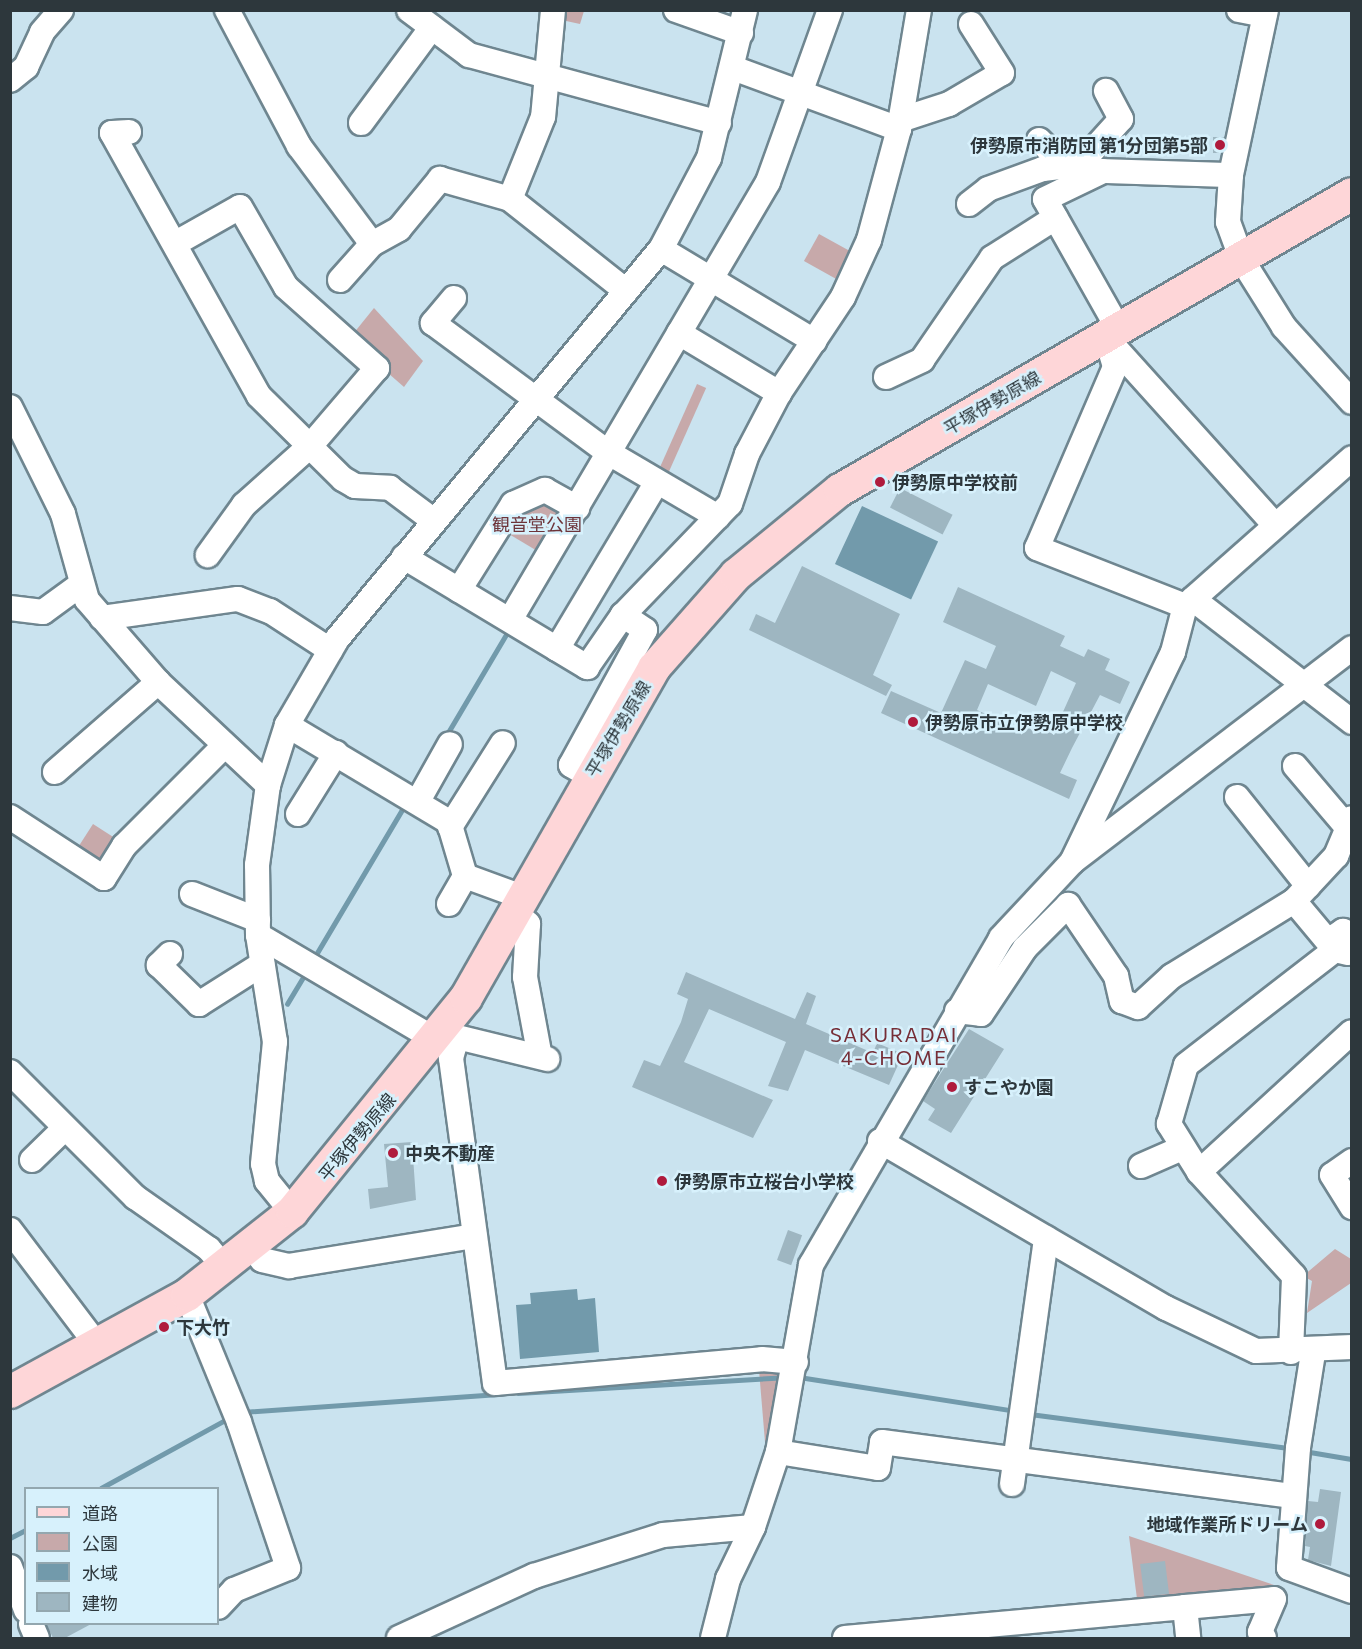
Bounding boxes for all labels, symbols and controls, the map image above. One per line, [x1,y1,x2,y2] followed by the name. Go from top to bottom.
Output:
[970,134,1208,156] place label: 伊勢原市消防団 第1分団第5部
[1213,138,1227,152] marker: 伊勢原市消防団 第1分団第5部
[940,367,1044,439] street label: 平塚伊勢原線
[892,471,1018,493] place label: 伊勢原中学校前
[873,475,887,489] marker: 伊勢原中学校前
[492,513,582,535] park label: 観音堂公園
[581,677,655,781] street label: 平塚伊勢原線
[925,711,1123,733] place label: 伊勢原市立伊勢原中学校
[906,715,920,729] marker: 伊勢原市立伊勢原中学校
[830,1023,958,1070] district label: SAKURADAI 4-CHOME
[964,1076,1054,1098] place label: すこやか園
[945,1080,959,1094] marker: すこやか園
[314,1089,400,1185] street label: 平塚伊勢原線
[405,1142,495,1164] place label: 中央不動産
[386,1146,400,1160] marker: 中央不動産
[674,1170,854,1192] place label: 伊勢原市立桜台小学校
[655,1174,669,1188] marker: 伊勢原市立桜台小学校
[176,1316,230,1338] place label: 下大竹
[157,1320,171,1334] marker: 下大竹
[24,1487,219,1625] legend
[82,1502,118,1524] text: 道路
[1146,1513,1308,1535] place label: 地域作業所ドリーム
[1313,1517,1327,1531] marker: 地域作業所ドリーム
[82,1532,118,1554] text: 公園
[82,1562,118,1584] text: 水域
[82,1592,118,1614] text: 建物

